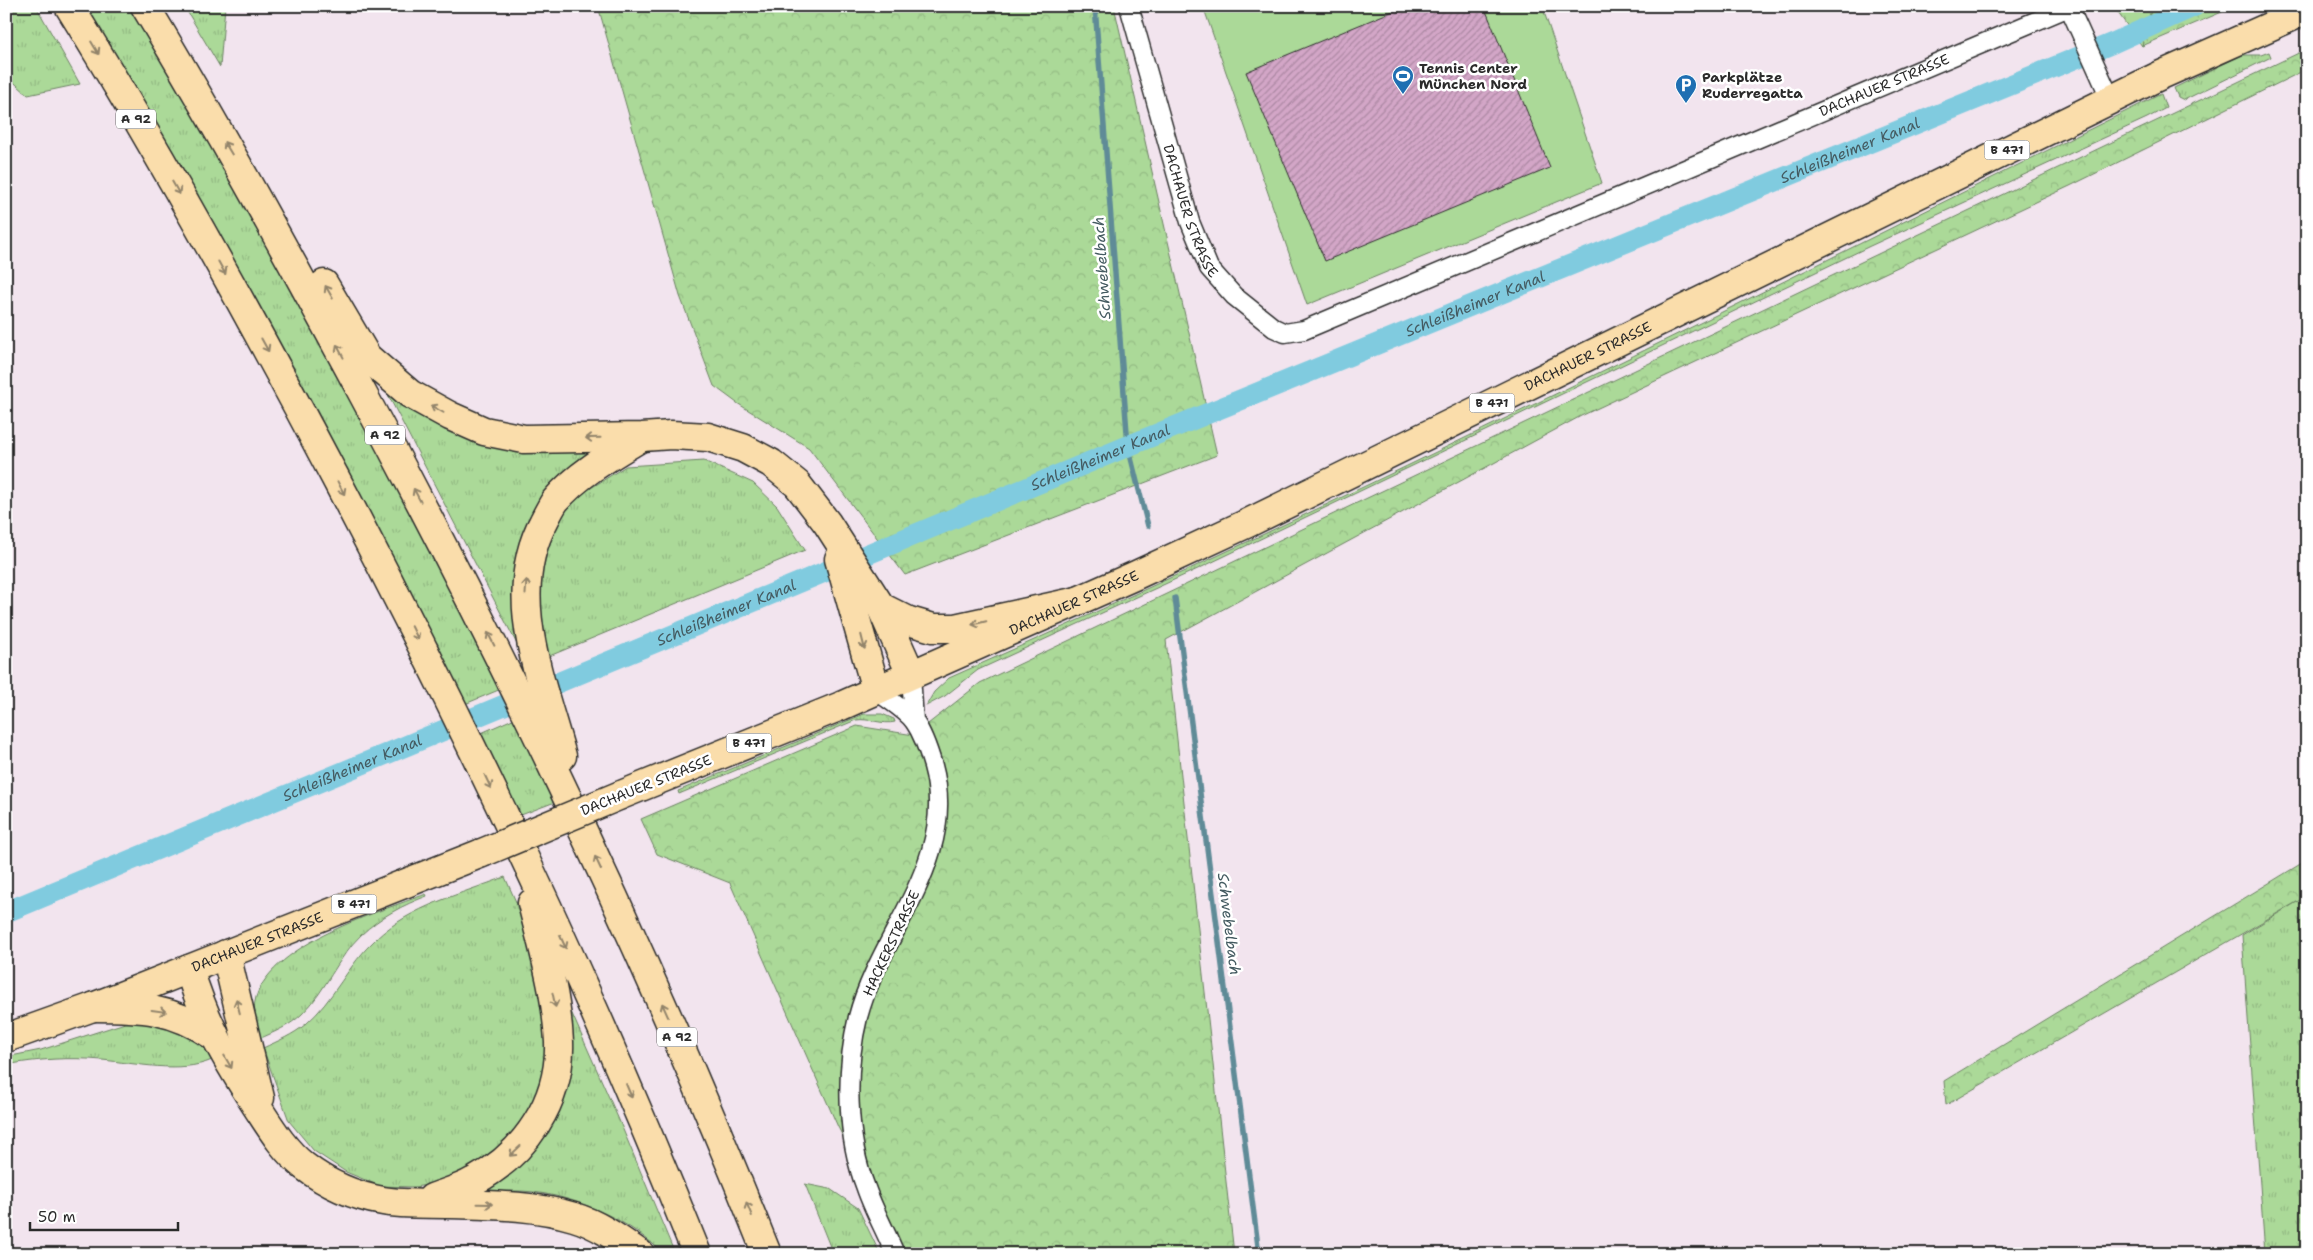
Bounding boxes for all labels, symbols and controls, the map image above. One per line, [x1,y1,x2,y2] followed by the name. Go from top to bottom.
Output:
[90,40,100,54] one-way arrow
[1816,49,1952,121] street label: DACHAUER STRASSE
[1419,59,1527,93] place label: Tennis Center München Nord
[1391,64,1415,95] sports icon: Tennis Center München Nord
[1702,68,1803,102] place label: Parkplätze Ruderregatta
[1674,73,1698,104] parking icon: Parkplätze Ruderregatta
[116,110,156,128] road number: A 92
[1777,113,1923,188] water label: Schleißheimer Kanal
[1984,140,2030,160] road number: B 471
[223,141,233,155] one-way arrow
[1160,142,1222,281] street label: DACHAUER STRASSE
[172,181,182,195] one-way arrow
[1088,216,1116,320] water label: Schwebelbach
[217,260,227,275] one-way arrow
[1402,266,1548,341] water label: Schleißheimer Kanal
[323,285,333,299] one-way arrow
[1521,317,1655,395] street label: DACHAUER STRASSE
[260,337,270,351] one-way arrow
[335,344,345,359] one-way arrow
[1470,393,1514,412] road number: B 471
[430,403,444,413] one-way arrow
[1028,420,1173,495] water label: Schleißheimer Kanal
[365,426,405,444] road number: A 92
[586,433,602,443] one-way arrow
[337,480,346,495] one-way arrow
[412,487,422,502] one-way arrow
[1006,566,1142,639] street label: DACHAUER STRASSE
[654,575,799,651] water label: Schleißheimer Kanal
[522,579,531,595] one-way arrow
[972,619,988,628] one-way arrow
[411,625,420,640] one-way arrow
[486,632,495,647] one-way arrow
[859,633,868,649] one-way arrow
[280,730,425,806] water label: Schleißheimer Kanal
[726,734,772,752] road number: B 471
[578,750,714,820] street label: DACHAUER STRASSE
[484,774,493,789] one-way arrow
[593,856,602,871] one-way arrow
[1213,872,1245,976] water label: Schwebelbach
[859,887,924,999] street label: HACKERSTRASSE
[332,894,376,914] road number: B 471
[189,908,326,976] street label: DACHAUER STRASSE
[559,934,569,949] one-way arrow
[550,992,559,1008] one-way arrow
[233,999,243,1015] one-way arrow
[660,1003,670,1018] one-way arrow
[150,1006,166,1016] one-way arrow
[657,1028,697,1046] road number: A 92
[223,1054,233,1069] one-way arrow
[624,1083,634,1098] one-way arrow
[509,1145,521,1157] one-way arrow
[30,1200,178,1232] scale bar
[476,1200,492,1209] one-way arrow
[744,1201,753,1217] one-way arrow
[38,1207,76,1227] text: 50 m

